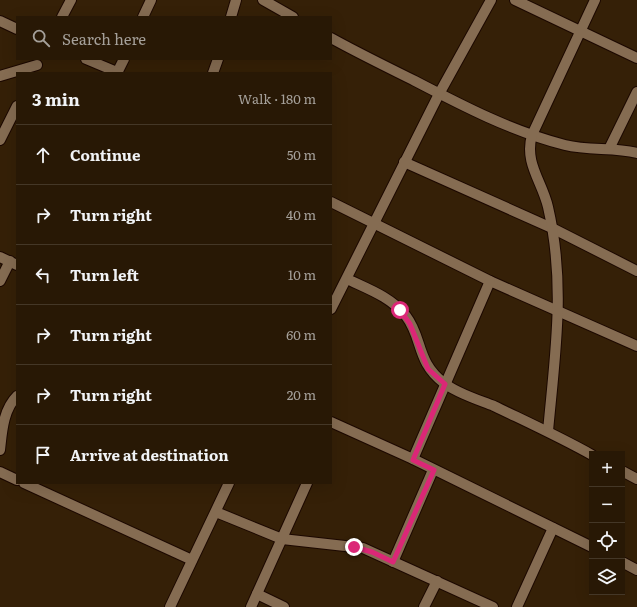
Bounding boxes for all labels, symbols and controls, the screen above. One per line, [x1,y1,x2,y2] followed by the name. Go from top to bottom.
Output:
[16,16,332,60] search box
[30,27,52,49] icon: search
[62,27,146,50] text: Search here
[32,86,80,111] text: 3 min
[238,89,316,108] text: Walk · 180 m
[70,143,140,166] text: Continue
[32,144,54,166] icon: ahead
[287,145,316,164] text: 50 m
[70,203,152,226] text: Turn right
[32,204,54,226] icon: right
[286,205,316,224] text: 40 m
[70,263,139,286] text: Turn left
[32,264,54,286] icon: left
[288,265,316,284] text: 10 m
[391,301,409,319] route start
[70,323,152,346] text: Turn right
[32,324,54,346] icon: right
[286,325,316,344] text: 60 m
[70,383,152,406] text: Turn right
[32,384,54,406] icon: right
[287,385,316,404] text: 20 m
[70,443,229,466] text: Arrive at destination
[32,444,54,466] icon: arrive
[589,451,625,595] map controls
[589,451,625,487] button: +
[589,487,625,523] button: −
[589,523,625,559] button: locate
[345,538,363,556] route end
[589,559,625,595] button: layers

